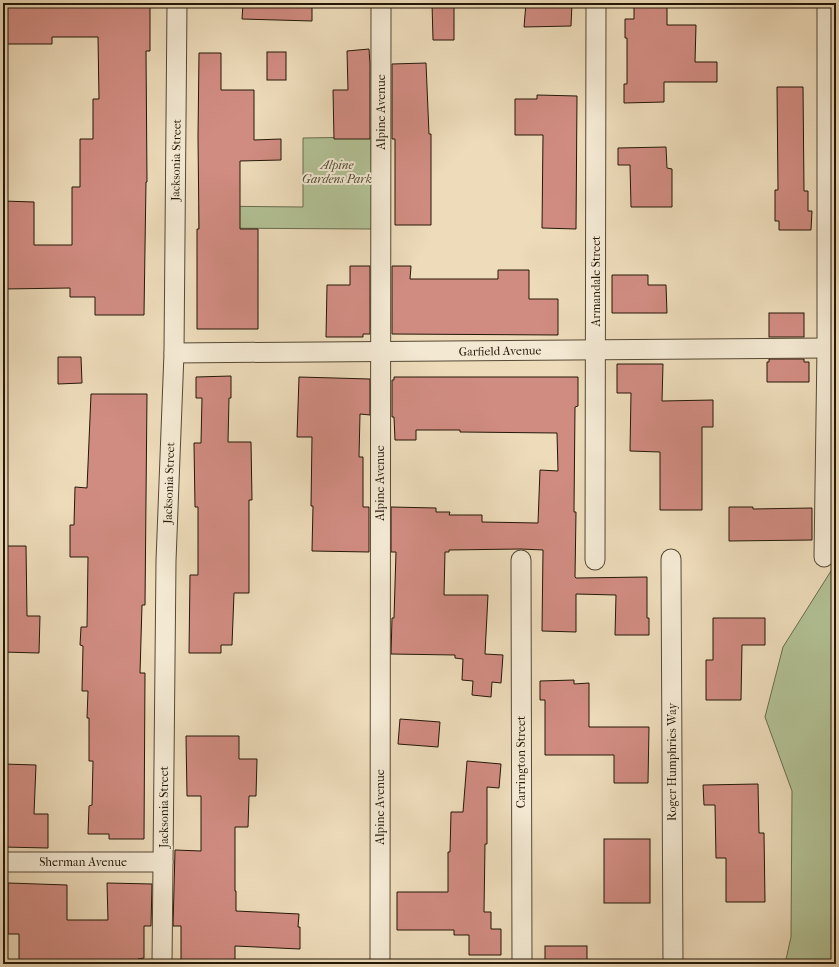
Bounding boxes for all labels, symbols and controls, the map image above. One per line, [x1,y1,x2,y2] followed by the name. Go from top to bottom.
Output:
[374,74,388,151] street label: Alpine Avenue
[168,118,184,202] street label: Jacksonia Street
[302,158,372,186] park label: Alpine Gardens Park
[589,235,603,327] street label: Armandale Street
[458,343,542,359] street label: Garfield Avenue
[161,441,177,525] street label: Jacksonia Street
[373,445,387,522] street label: Alpine Avenue
[665,702,679,821] street label: Roger Humphries Way
[514,715,528,808] street label: Carrington Street
[157,765,171,849] street label: Jacksonia Street
[373,769,387,846] street label: Alpine Avenue
[39,855,127,869] street label: Sherman Avenue

